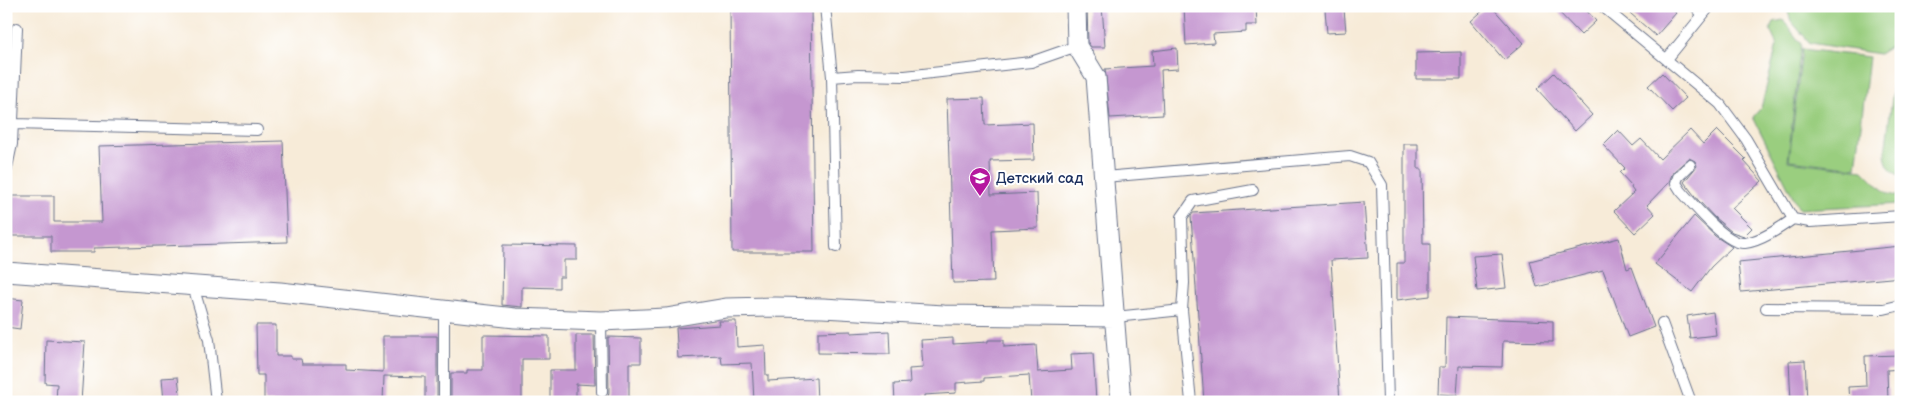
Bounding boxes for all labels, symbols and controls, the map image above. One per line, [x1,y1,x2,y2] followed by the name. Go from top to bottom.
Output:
[968,166,992,197] school or university icon: Детский сад
[996,169,1083,188] place label: Детский сад

